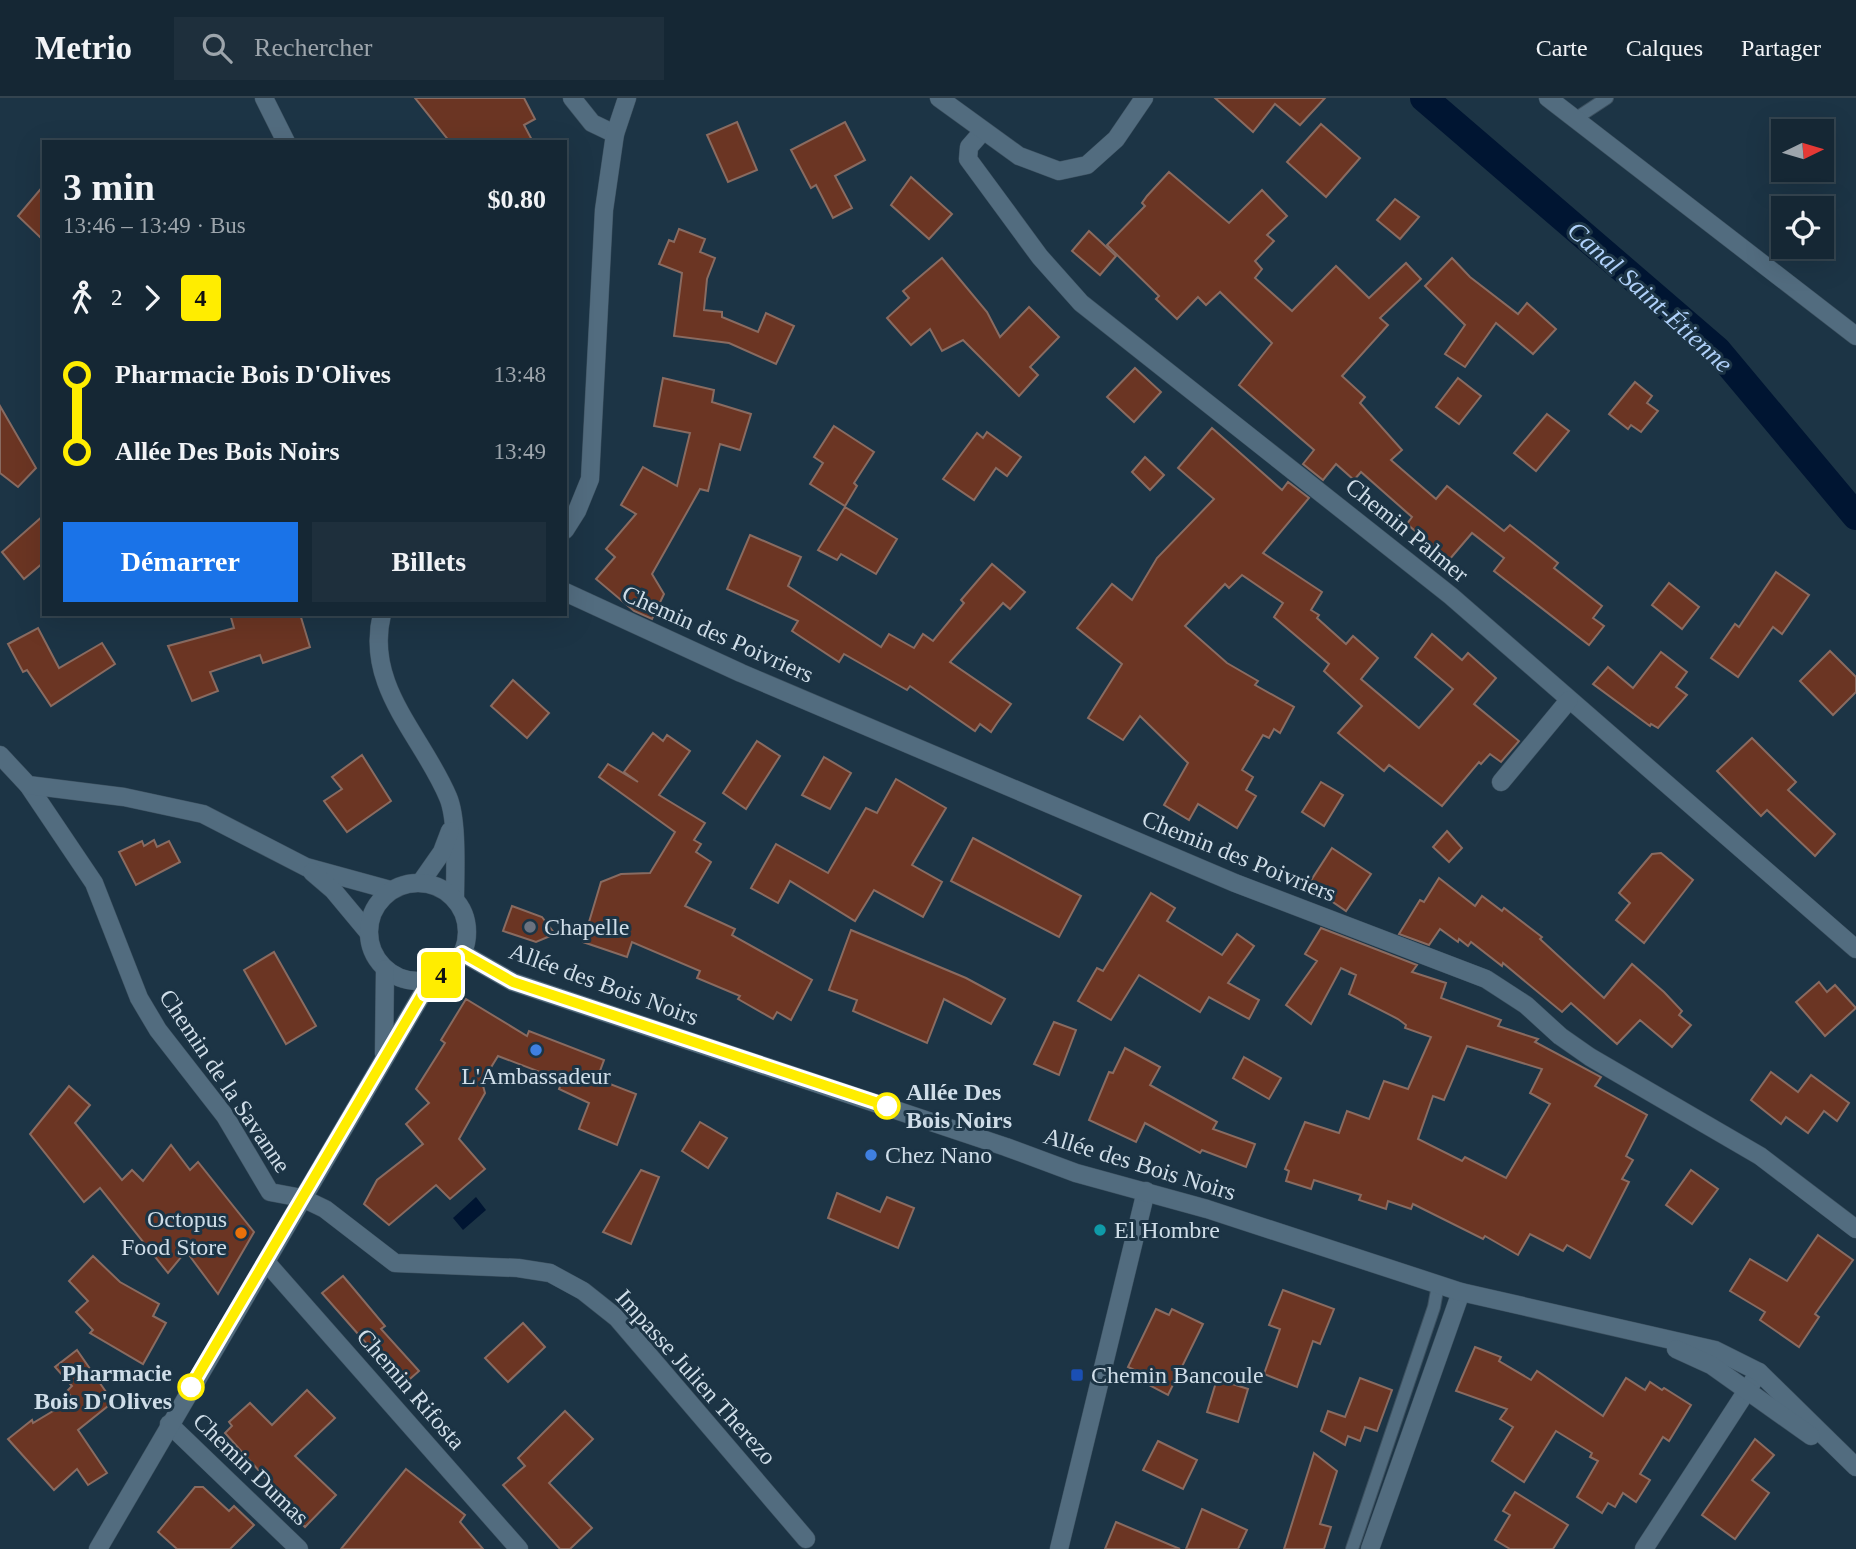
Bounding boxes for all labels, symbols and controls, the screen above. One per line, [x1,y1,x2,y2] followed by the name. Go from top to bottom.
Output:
[174,17,664,80] search box
[198,29,236,67] icon: search
[35,30,132,66] text: Metrio
[254,33,372,62] text: Rechercher
[1536,35,1588,61] text: Carte
[1626,35,1703,61] text: Calques
[1741,35,1821,61] text: Partager
[1771,119,1834,182] north arrow
[1771,119,1834,259] map controls
[63,166,155,208] text: 3 min
[488,185,546,214] text: $0.80
[1771,196,1834,259] button: locate
[63,213,246,238] text: 13:46 – 13:49 · Bus
[1562,215,1738,379] water label: Canal Saint-Étienne
[63,279,101,317] icon: walk
[133,279,171,317] icon: forward
[111,285,123,310] text: 2
[195,285,207,311] text: 4
[115,360,391,389] text: Pharmacie Bois D'Olives
[494,362,546,387] text: 13:48
[115,437,340,466] text: Allée Des Bois Noirs
[494,439,546,464] text: 13:49
[1341,473,1473,587] street label: Chemin Palmer
[63,522,298,602] button: Démarrer
[312,522,546,602] button: Billets
[618,580,818,688] street label: Chemin des Poivriers
[1138,805,1340,907] street label: Chemin des Poivriers
[544,914,629,940] place label: Chapelle
[522,919,538,935] marker: Chapelle
[506,938,702,1030] street label: Allée des Bois Noirs
[418,952,464,998] line badge: 4
[435,962,447,988] text: 4
[154,984,296,1178] street label: Chemin de la Savanne
[528,1042,544,1058] marker: L'Ambassadeur
[461,1063,611,1089] place label: L'Ambassadeur
[906,1079,1012,1133] place label: Allée Des Bois Noirs
[874,1093,900,1119] marker: Allée Des Bois Noirs
[1041,1122,1239,1206] street label: Allée des Bois Noirs
[885,1142,992,1168] place label: Chez Nano
[863,1147,879,1163] marker: Chez Nano
[121,1206,227,1260] place label: Octopus Food Store
[1114,1217,1220,1243] place label: El Hombre
[1092,1222,1108,1238] marker: El Hombre
[233,1225,249,1241] marker: Octopus Food Store
[611,1284,781,1470] street label: Impasse Julien Therezo
[352,1323,471,1455] street label: Chemin Rifosta
[34,1360,172,1414] place label: Pharmacie Bois D'Olives
[1091,1362,1264,1388] place label: Chemin Bancoule
[1069,1367,1085,1383] marker: Chemin Bancoule
[178,1374,204,1400] marker: Pharmacie Bois D'Olives
[188,1408,314,1530] street label: Chemin Dumas

